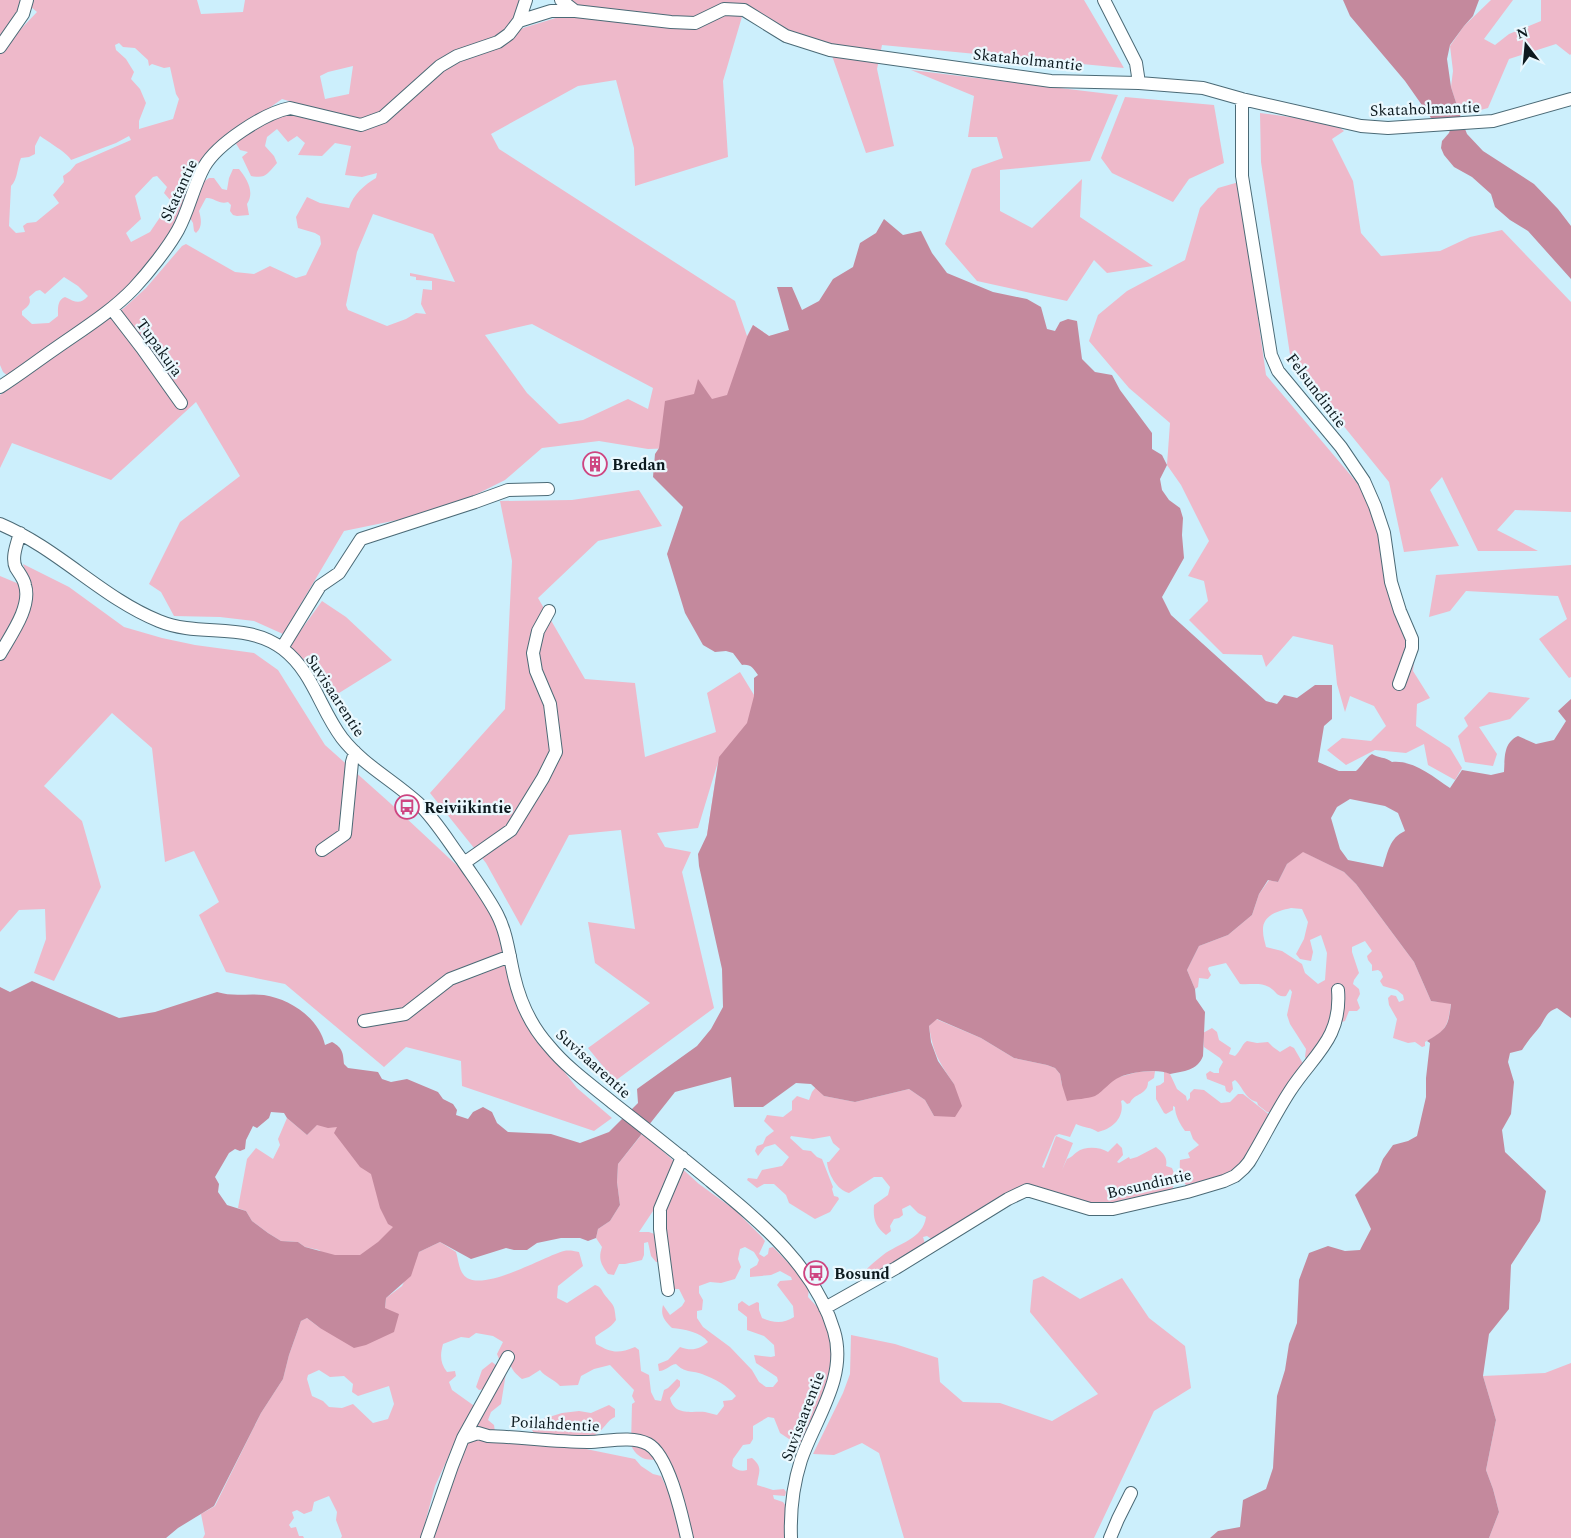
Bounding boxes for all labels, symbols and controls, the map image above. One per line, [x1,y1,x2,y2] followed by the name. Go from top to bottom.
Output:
[1501,20,1551,70] north arrow
[1514,21,1531,45] text: N
[972,42,1084,78] street label: Skataholmantie
[1369,95,1481,123] street label: Skataholmantie
[154,155,204,226] street label: Skatantie
[130,313,189,382] street label: Tupakuja
[1280,348,1352,433] street label: Felsundintie
[582,451,608,477] building icon: Bredan
[612,453,666,477] place label: Bredan
[299,649,371,742] street label: Suvisaarentie
[394,794,420,820] bus stop icon: Reiviikintie
[424,796,512,820] place label: Reiviikintie
[550,1023,636,1104] street label: Suvisaarentie
[1105,1163,1194,1205] street label: Bosundintie
[803,1260,829,1286] bus stop icon: Bosund
[834,1262,890,1286] place label: Bosund
[775,1368,831,1465] street label: Suvisaarentie
[510,1410,600,1438] street label: Poilahdentie

